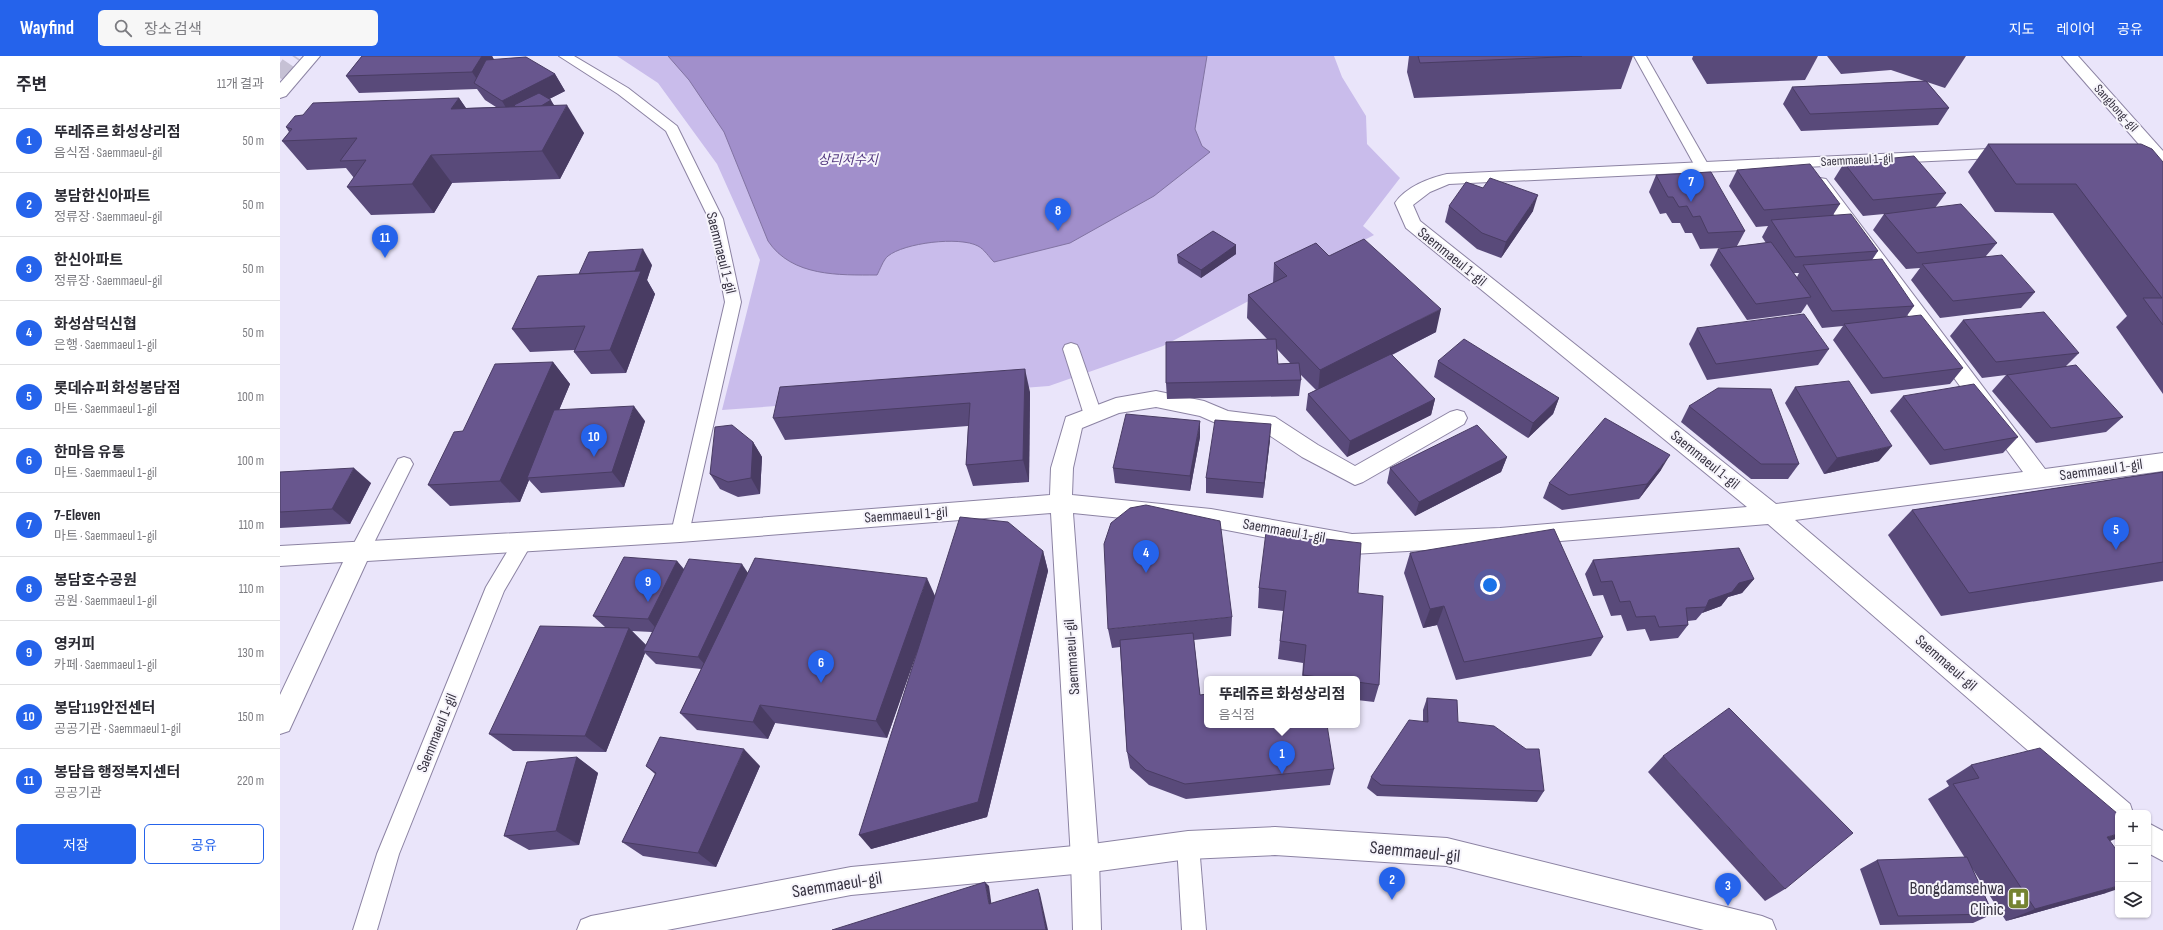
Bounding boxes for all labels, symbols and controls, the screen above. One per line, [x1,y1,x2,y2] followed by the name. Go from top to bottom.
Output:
[98,10,378,46] search box
[20,17,74,40] text: Wayfind
[112,17,134,39] icon: search
[144,20,202,39] text: 장소 검색
[2009,21,2035,38] text: 지도
[2057,21,2095,38] text: 레이어
[2117,21,2143,38] text: 공유
[16,75,47,95] text: 주변
[217,76,264,92] text: 11개 결과
[2091,81,2141,135] street label: Sangbong-gil
[54,123,181,142] text: 뚜레쥬르 화성상리점
[26,133,32,149] text: 1
[243,133,264,149] text: 50 m
[54,145,162,161] text: 음식점 · Saemmaeul-gil
[1820,150,1894,170] street label: Saemmaeul 1-gil
[818,152,879,168] water label: 상리저수지
[1678,169,1704,202] pin: 7
[54,187,151,206] text: 봉담한신아파트
[26,197,32,213] text: 2
[243,197,264,213] text: 50 m
[1045,198,1071,231] pin: 8
[54,209,162,225] text: 정류장 · Saemmaeul-gil
[702,210,740,296] street label: Saemmaeul 1-gil
[1414,223,1490,291] street label: Saemmaeul 1-gil
[372,225,398,258] pin: 11
[54,251,123,270] text: 한신아파트
[26,261,32,277] text: 3
[243,261,264,277] text: 50 m
[54,273,162,289] text: 정류장 · Saemmaeul-gil
[54,315,137,334] text: 화성삼덕신협
[26,325,32,341] text: 4
[243,325,264,341] text: 50 m
[54,337,157,353] text: 은행 · Saemmaeul 1-gil
[54,379,181,398] text: 롯데슈퍼 화성봉담점
[26,389,32,405] text: 5
[237,389,264,405] text: 100 m
[54,401,157,417] text: 마트 · Saemmaeul 1-gil
[581,424,607,457] pin: 10
[1667,426,1743,494] street label: Saemmaeul 1-gil
[54,443,125,462] text: 한마음 유통
[26,453,32,469] text: 6
[237,453,264,469] text: 100 m
[2058,455,2144,485] street label: Saemmaeul 1-gil
[54,465,157,481] text: 마트 · Saemmaeul 1-gil
[864,503,948,527] street label: Saemmaeul 1-gil
[54,506,101,525] text: 7-Eleven
[1241,514,1327,548] street label: Saemmaeul 1-gil
[26,517,32,533] text: 7
[239,517,264,533] text: 110 m
[2103,517,2129,550] pin: 5
[54,528,157,544] text: 마트 · Saemmaeul 1-gil
[1133,540,1159,573] pin: 4
[635,569,661,602] pin: 9
[54,571,137,590] text: 봉담호수공원
[1480,575,1500,595] your location
[26,581,32,597] text: 8
[239,581,264,597] text: 110 m
[54,593,157,609] text: 공원 · Saemmaeul 1-gil
[1060,619,1084,695] street label: Saemmaeul-gil
[1911,631,1981,695] street label: Saemmaeul-gil
[54,635,95,654] text: 영커피
[26,645,32,661] text: 9
[238,645,264,661] text: 130 m
[808,650,834,683] pin: 6
[54,657,157,673] text: 카페 · Saemmaeul 1-gil
[1204,676,1360,728] popup
[1219,685,1345,704] text: 뚜레쥬르 화성상리점
[413,691,461,775] street label: Saemmaeul 1-gil
[54,699,156,718] text: 봉담119안전센터
[1219,707,1255,723] text: 음식점
[23,709,35,725] text: 10
[238,709,264,725] text: 150 m
[54,721,181,737] text: 공공기관 · Saemmaeul 1-gil
[1269,741,1295,774] pin: 1
[54,763,181,782] text: 봉담읍 행정복지센터
[24,773,34,789] text: 11
[237,773,264,789] text: 220 m
[54,785,102,801] text: 공공기관
[2115,810,2151,918] map controls
[2115,810,2151,846] button: +
[16,824,136,864] button: 저장
[144,824,264,864] button: 공유
[1369,837,1461,867] street label: Saemmaeul-gil
[2115,846,2151,882] button: −
[1379,867,1405,900] pin: 2
[790,868,884,902] street label: Saemmaeul-gil
[1715,873,1741,906] pin: 3
[1910,878,2004,920] place label: Bongdamsehwa Clinic
[2115,882,2151,918] button: layers
[2006,885,2032,911] hospital icon: Bongdamsehwa Clinic

